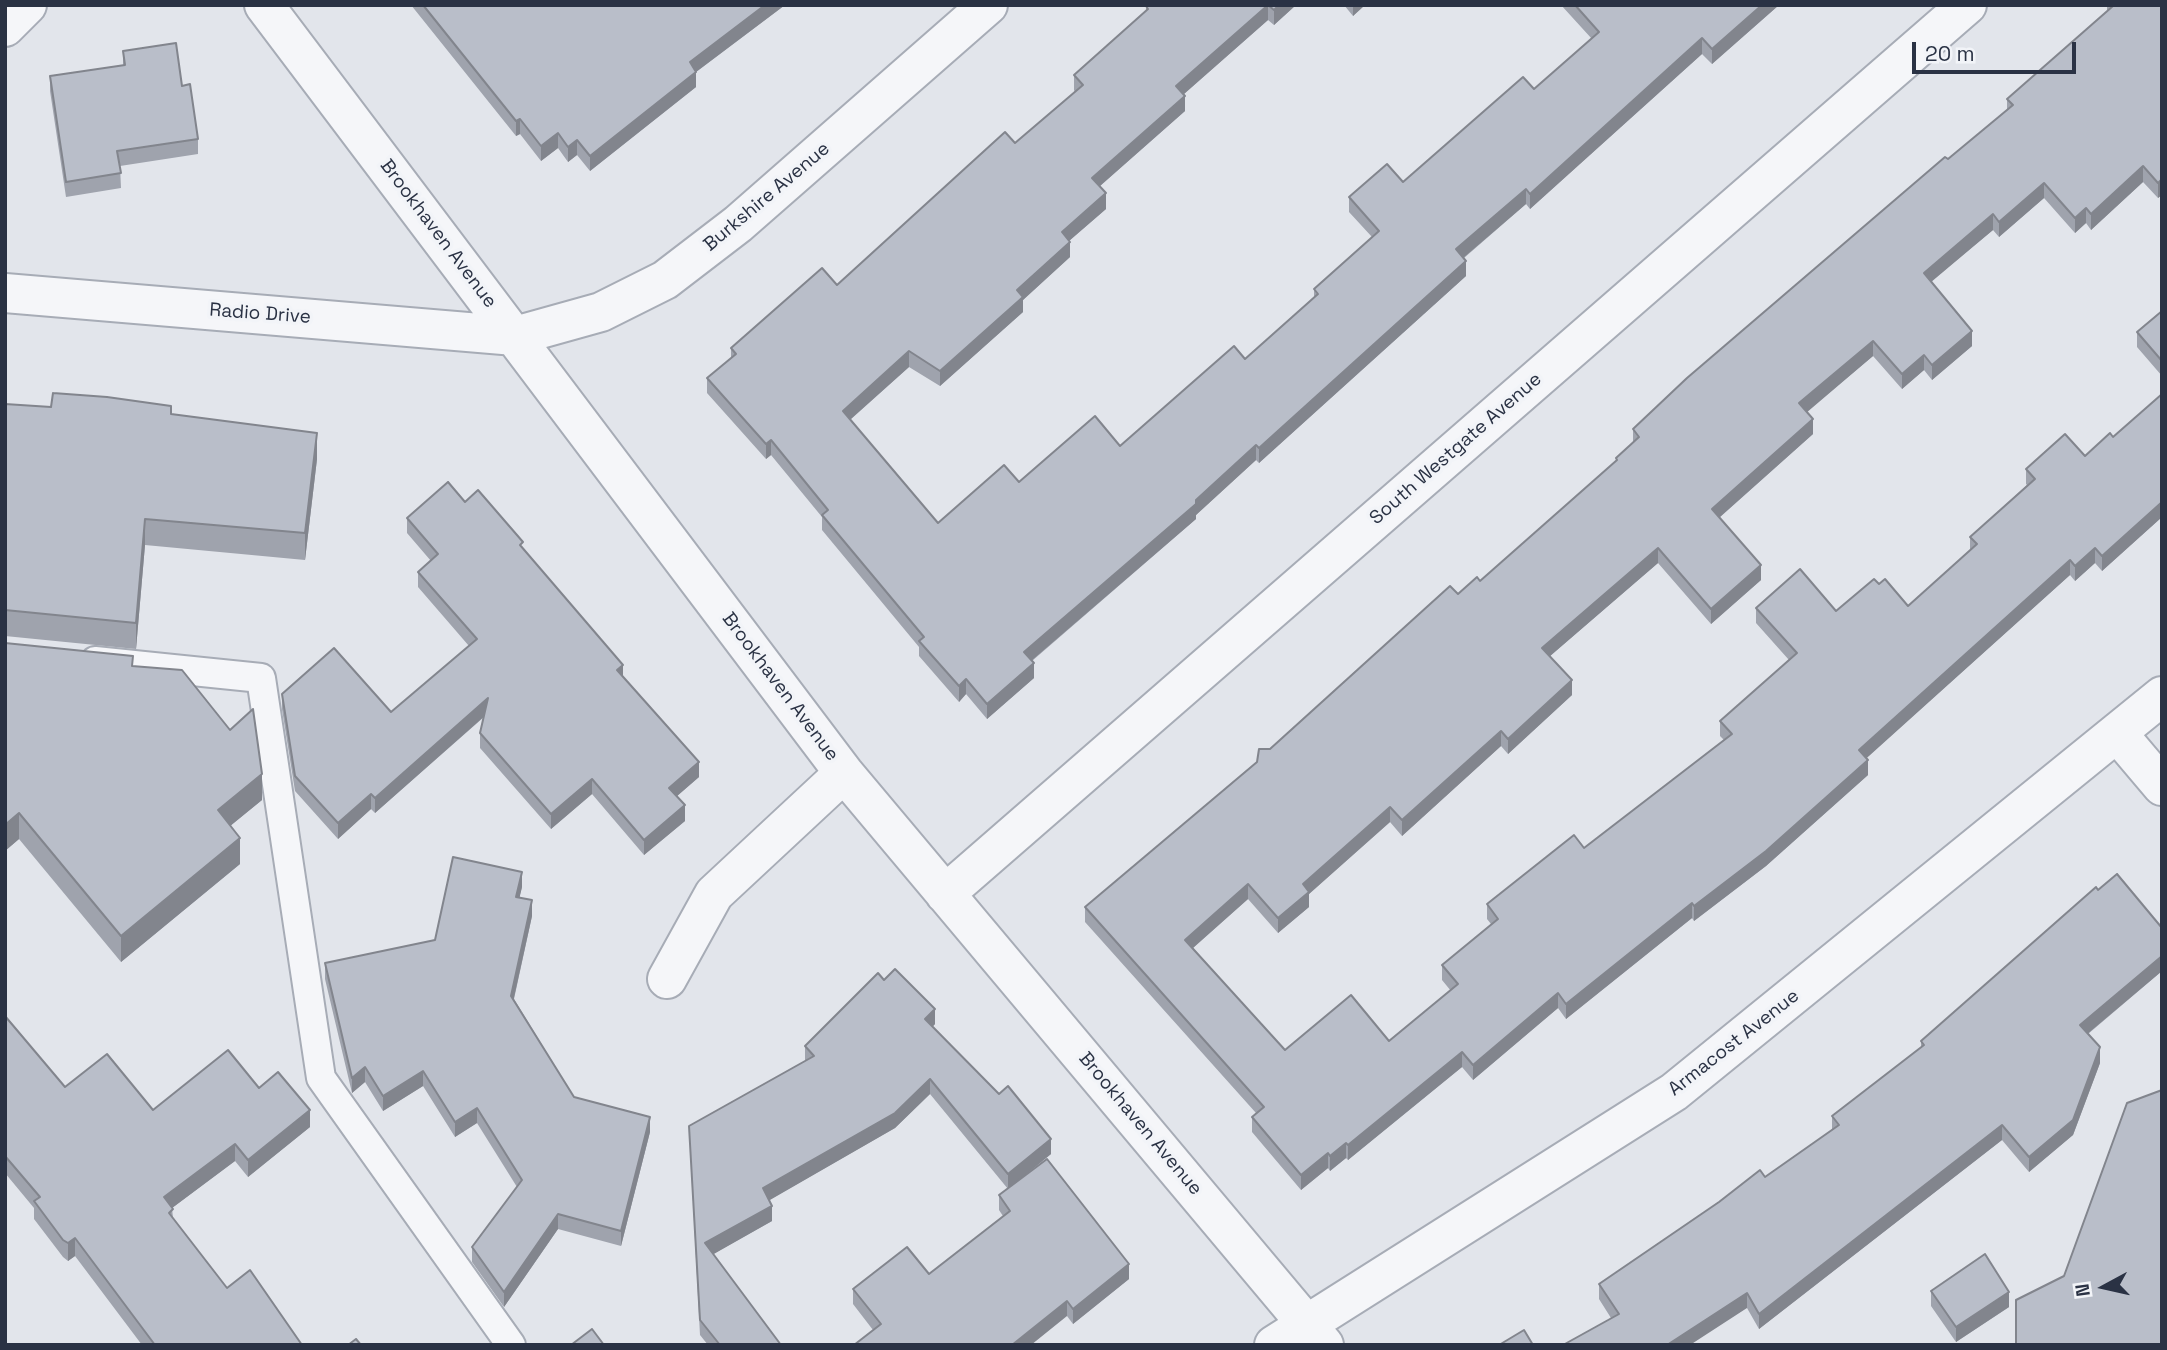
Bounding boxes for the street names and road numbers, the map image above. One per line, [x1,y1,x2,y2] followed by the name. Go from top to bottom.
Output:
[699,138,835,256] street label: Burkshire Avenue
[375,155,501,313] street label: Brookhaven Avenue
[208,299,312,329] street label: Radio Drive
[1365,368,1547,530] street label: South Westgate Avenue
[717,608,843,766] street label: Brookhaven Avenue
[1664,985,1804,1101] street label: Armacost Avenue
[1073,1048,1207,1200] street label: Brookhaven Avenue

